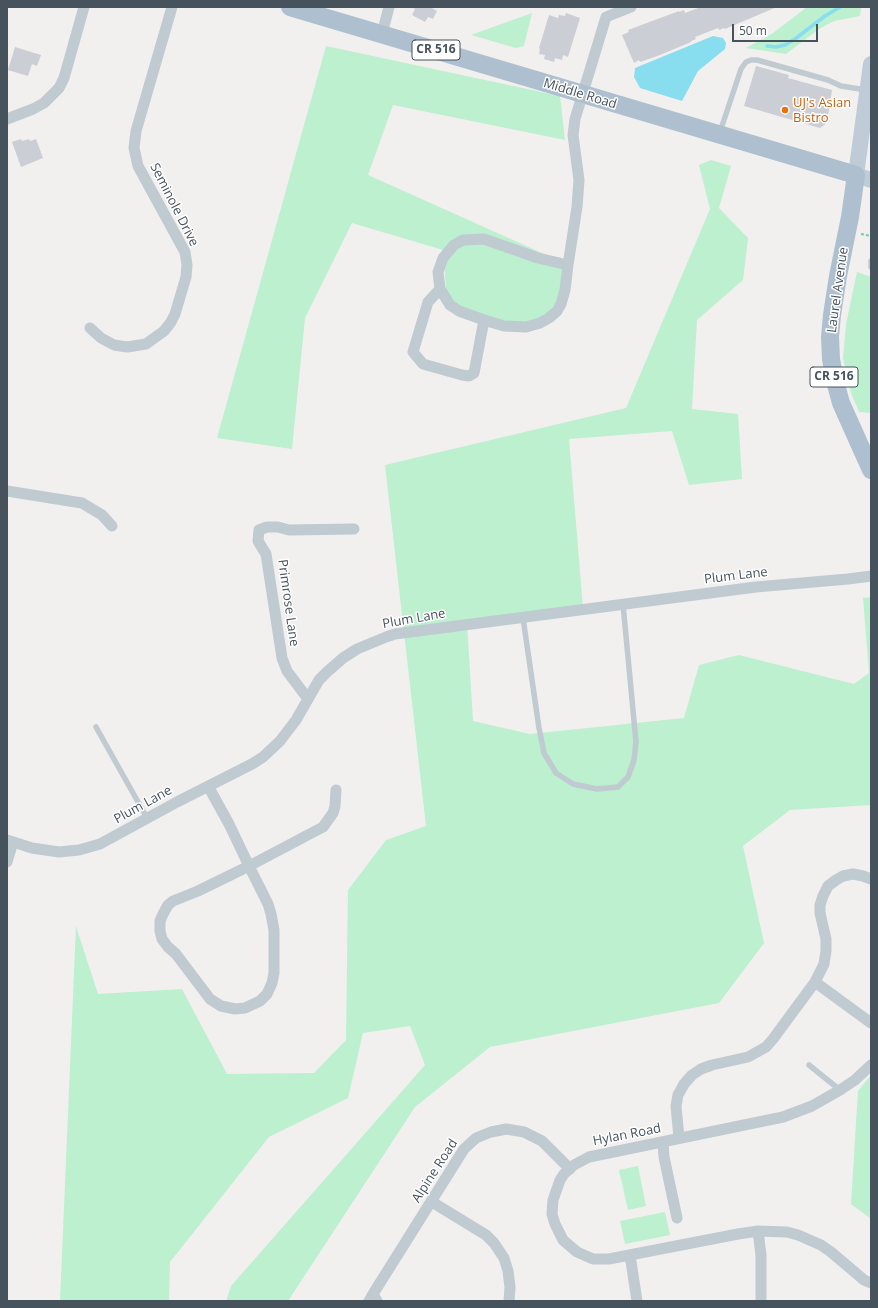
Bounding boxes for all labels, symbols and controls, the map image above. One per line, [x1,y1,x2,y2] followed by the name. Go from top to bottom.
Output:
[734,16,820,42] scale bar
[739,22,767,39] text: 50 m
[412,40,460,60] road number: CR 516
[541,75,619,113] street label: Middle Road
[793,95,851,126] place label: UJ's Asian Bistro
[780,105,790,115] marker: UJ's Asian Bistro
[146,161,202,249] street label: Seminole Drive
[824,246,852,334] street label: Laurel Avenue
[810,367,858,387] road number: CR 516
[274,558,302,648] street label: Primrose Lane
[703,564,769,588] street label: Plum Lane
[381,606,447,632] street label: Plum Lane
[111,783,175,827] street label: Plum Lane
[592,1121,662,1149] street label: Hylan Road
[409,1136,461,1206] street label: Alpine Road

